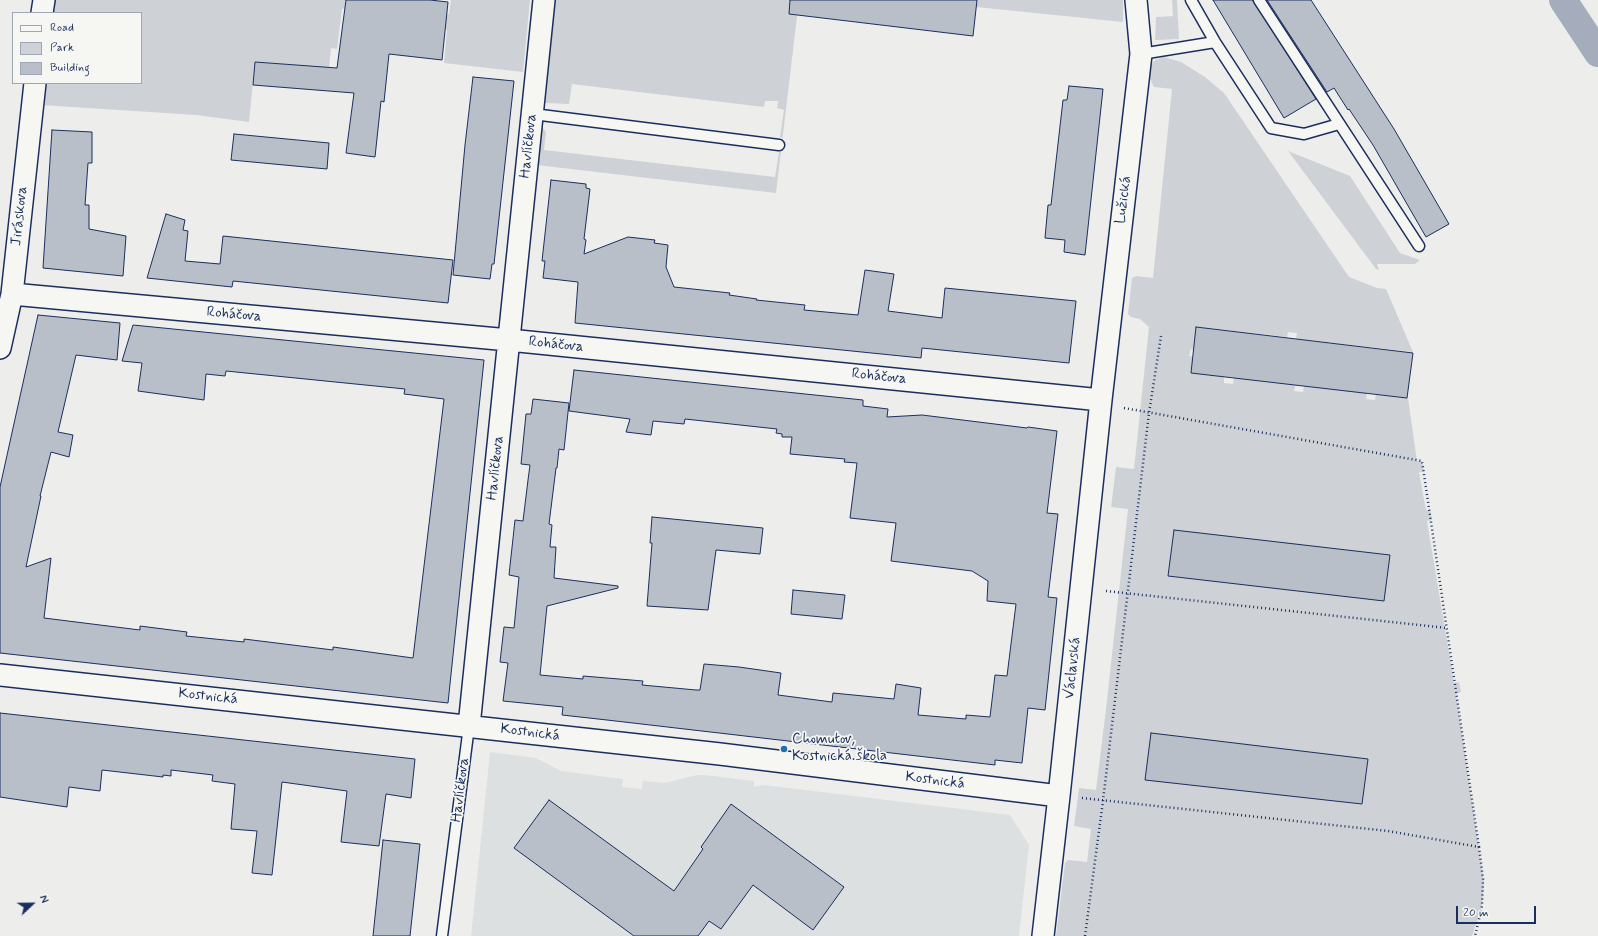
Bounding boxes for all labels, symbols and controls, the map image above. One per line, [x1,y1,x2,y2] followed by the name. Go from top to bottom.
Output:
[12,12,142,84] legend
[50,20,74,36] text: Road
[50,40,74,56] text: Park
[50,60,90,76] text: Building
[517,113,541,179] street label: Havlíčkova
[1112,175,1136,225] street label: Lužická
[8,185,32,247] street label: Jiráskova
[206,304,262,326] street label: Roháčova
[528,333,584,357] street label: Roháčova
[851,365,907,389] street label: Roháčova
[484,435,508,501] street label: Havlíčkova
[1061,636,1085,700] street label: Václavská
[177,685,239,709] street label: Kostnická
[499,720,561,746] street label: Kostnická
[792,731,887,766] place label: Chomutov, Kostnická škola
[779,744,789,754] marker: Chomutov, Kostnická škola
[448,757,474,823] street label: Havlíčkova
[904,768,966,794] street label: Kostnická
[12,884,52,924] north arrow
[35,893,51,906] text: N
[1458,898,1538,924] scale bar
[1463,905,1489,921] text: 20 m

